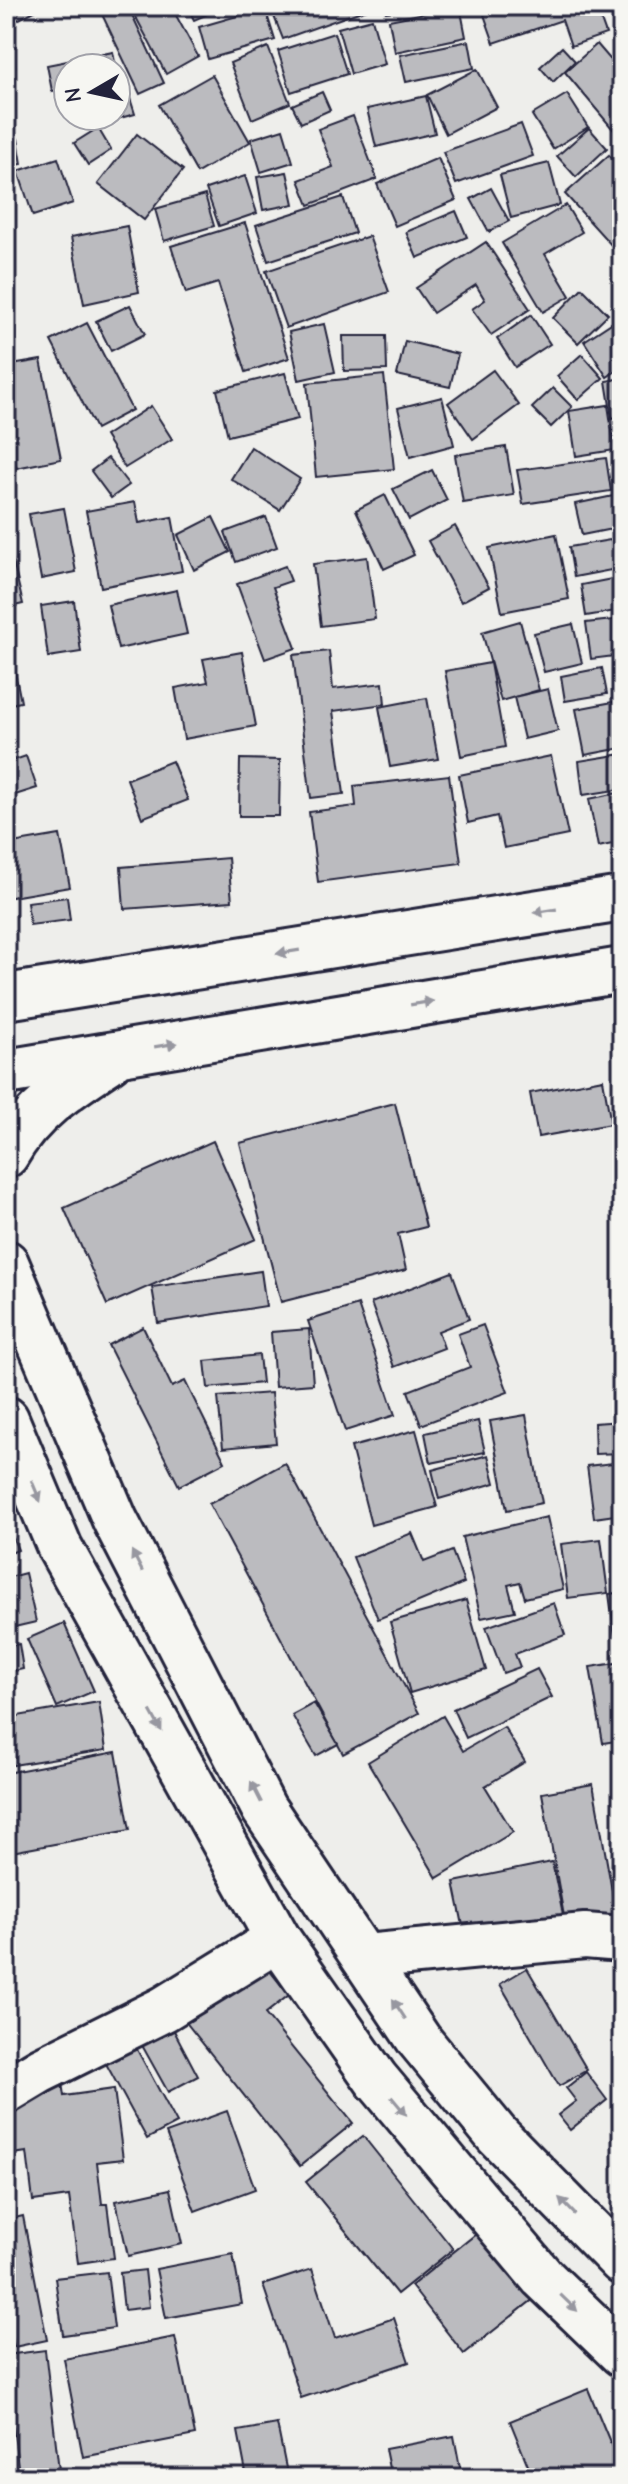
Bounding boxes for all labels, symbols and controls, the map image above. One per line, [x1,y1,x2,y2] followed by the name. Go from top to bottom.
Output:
[52,52,132,132] north arrow
[59,86,87,104] text: N
[532,905,557,918] one-way arrow
[275,946,300,959] one-way arrow
[410,996,435,1008] one-way arrow
[154,1039,179,1051] one-way arrow
[30,1479,43,1503] one-way arrow
[130,1550,143,1573] one-way arrow
[149,1710,163,1732] one-way arrow
[249,1781,262,1804] one-way arrow
[392,1998,406,2020] one-way arrow
[390,2096,407,2116] one-way arrow
[559,2197,577,2216] one-way arrow
[559,2293,578,2311] one-way arrow

